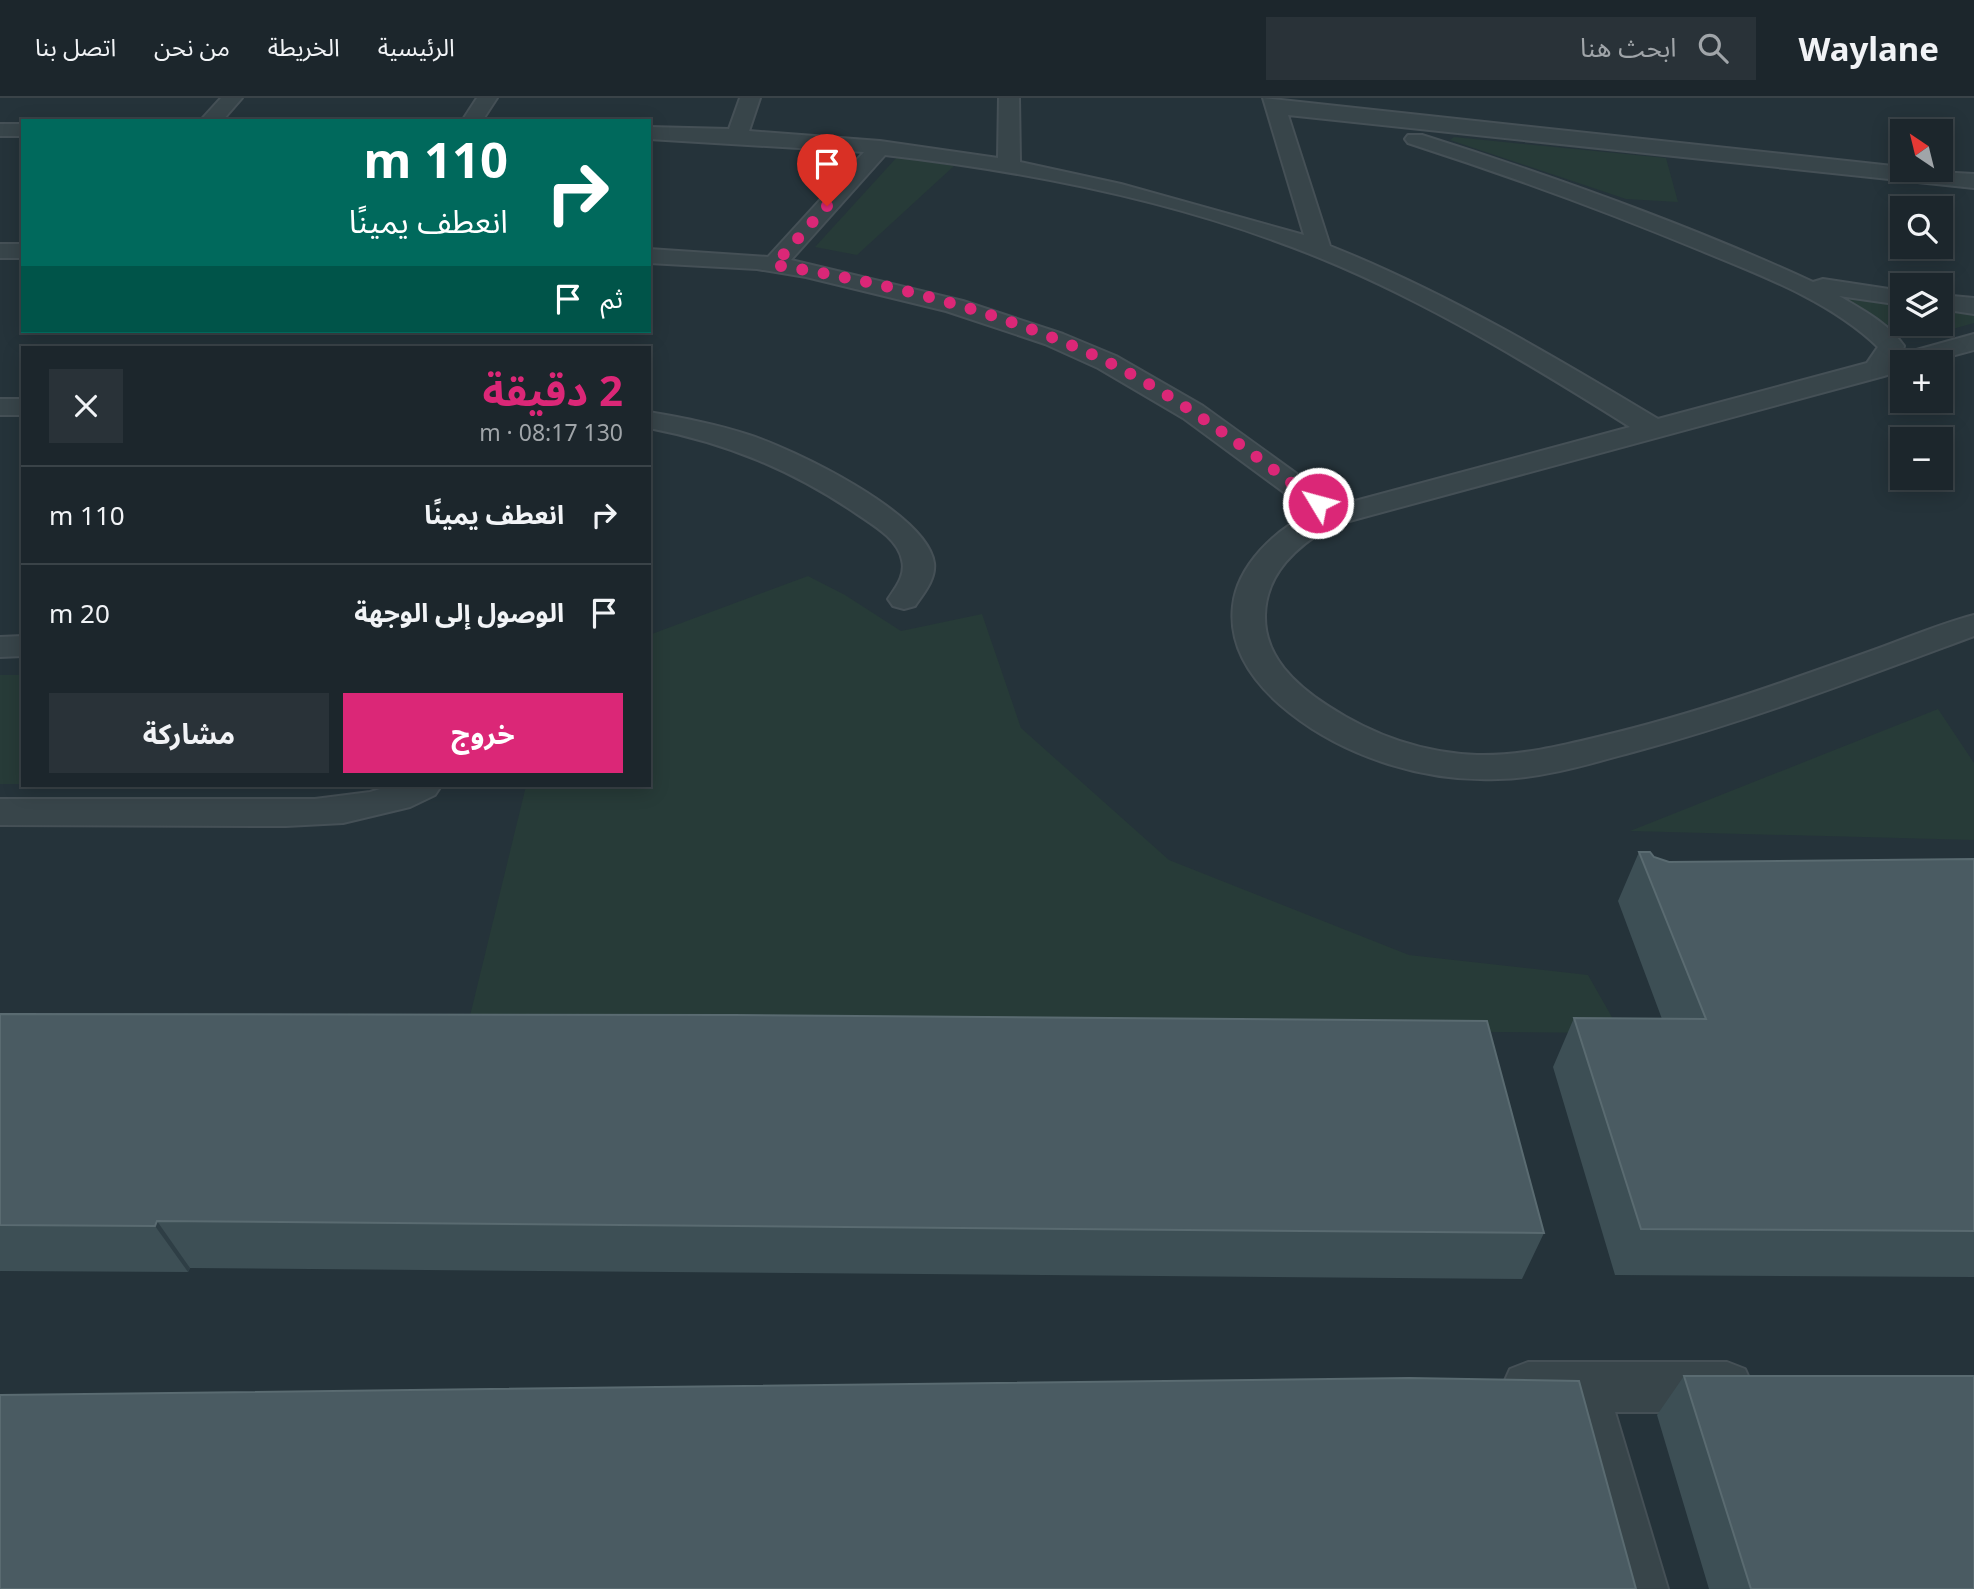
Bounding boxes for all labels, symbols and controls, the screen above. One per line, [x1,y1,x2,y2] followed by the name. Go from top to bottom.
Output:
[1266,17,1756,80] search box
[1798,26,1939,71] text: Waylane
[1580,29,1676,65] text: ابحث هنا
[1694,29,1732,67] icon: search
[35,30,116,63] text: اتصل بنا
[154,30,230,63] text: من نحن
[268,30,340,63] text: الخريطة
[378,30,455,63] text: الرئيسية
[1890,119,1953,182] north arrow
[1890,119,1953,490] map controls
[363,126,508,192] text: 110 m
[797,134,857,206] pin
[808,145,846,183] icon: arrive
[532,147,623,238] icon: right
[1890,196,1953,259] button: search
[349,199,508,242] text: انعطف يمينًا
[1890,273,1953,336] button: layers
[549,280,587,318] icon: arrive
[601,280,623,316] text: ثم
[1890,350,1953,413] button: +
[482,361,623,418] text: 2 دقيقة
[49,369,123,443] button: close
[479,416,623,448] text: 130 m · 08:17
[1890,427,1953,490] button: −
[1281,466,1355,540] position arrow
[424,496,564,532] text: انعطف يمينًا
[585,496,623,534] icon: right
[49,497,125,533] text: 110 m
[354,594,564,630] text: الوصول إلى الوجهة
[585,594,623,632] icon: arrive
[49,595,110,631] text: 20 m
[49,693,329,773] button: مشاركة
[343,693,623,773] button: خروج

